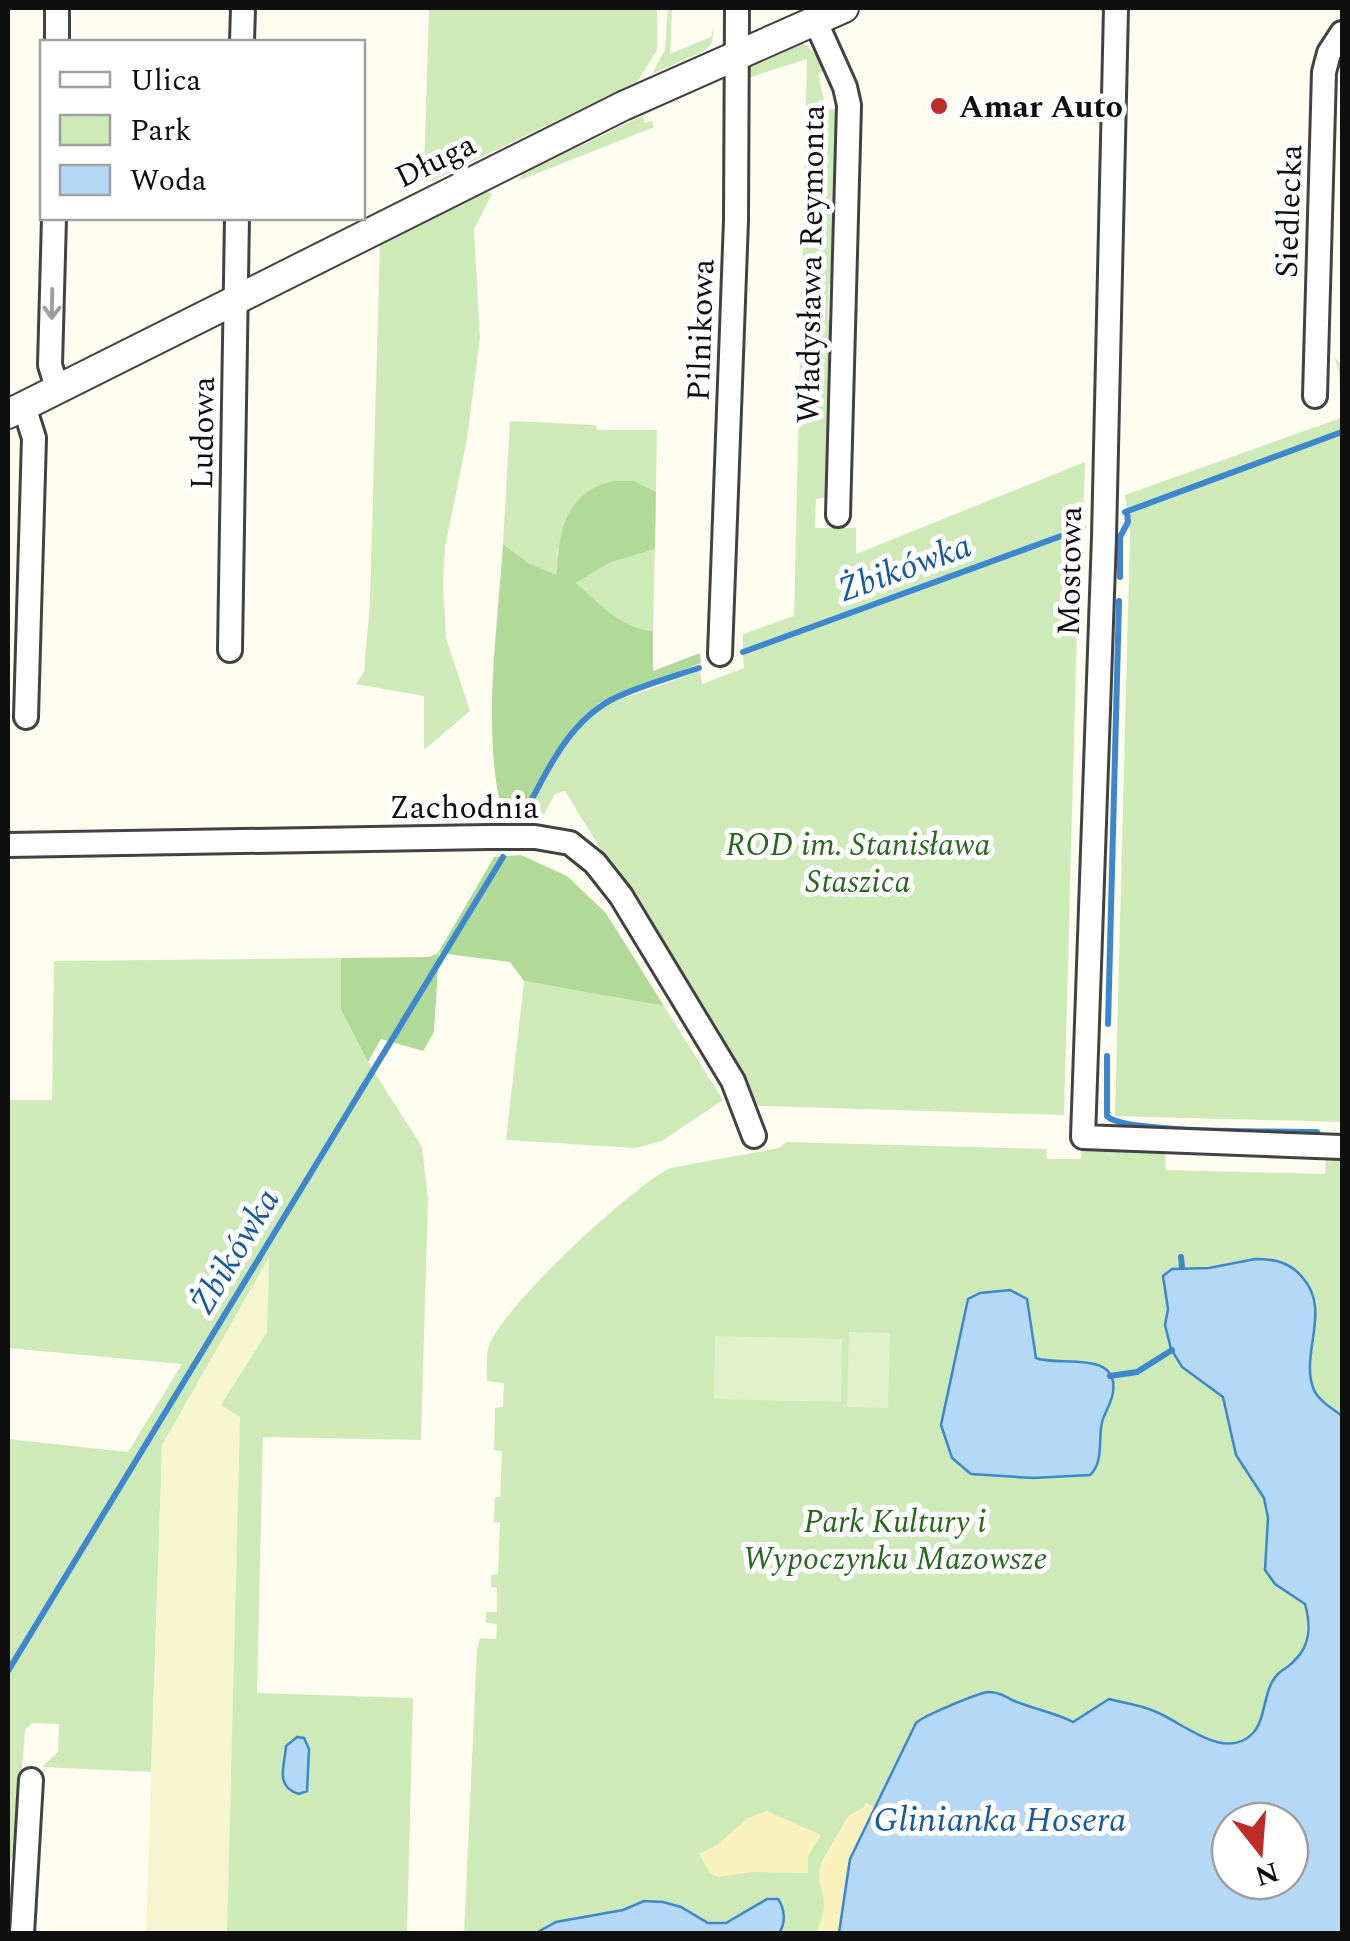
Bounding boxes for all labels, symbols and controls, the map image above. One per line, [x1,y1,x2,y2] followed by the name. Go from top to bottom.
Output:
[40,40,365,220] legend
[130,58,202,104] text: Ulica
[959,83,1123,132] place label: Amar Auto
[928,95,950,117] marker: Amar Auto
[784,104,839,424] street label: Władysława Reymonta
[130,108,192,154] text: Park
[387,121,485,202] street label: Długa
[1263,143,1316,279] street label: Siedlecka
[130,158,207,204] text: Woda
[675,258,728,402] street label: Pilnikowa
[42,287,61,319] one-way arrow
[178,376,229,490] street label: Ludowa
[1045,505,1096,636] street label: Mostowa
[830,520,979,617] water label: Żbikówka
[389,784,539,833] street label: Zachodnia
[725,821,991,907] park label: ROD im. Stanisława Staszica
[177,1178,294,1325] water label: Żbikówka
[743,1498,1047,1584] park label: Park Kultury i Wypoczynku Mazowsze
[874,1794,1127,1847] water label: Glinianka Hosera
[1210,1801,1310,1901] north arrow
[1250,1850,1284,1897] text: N

